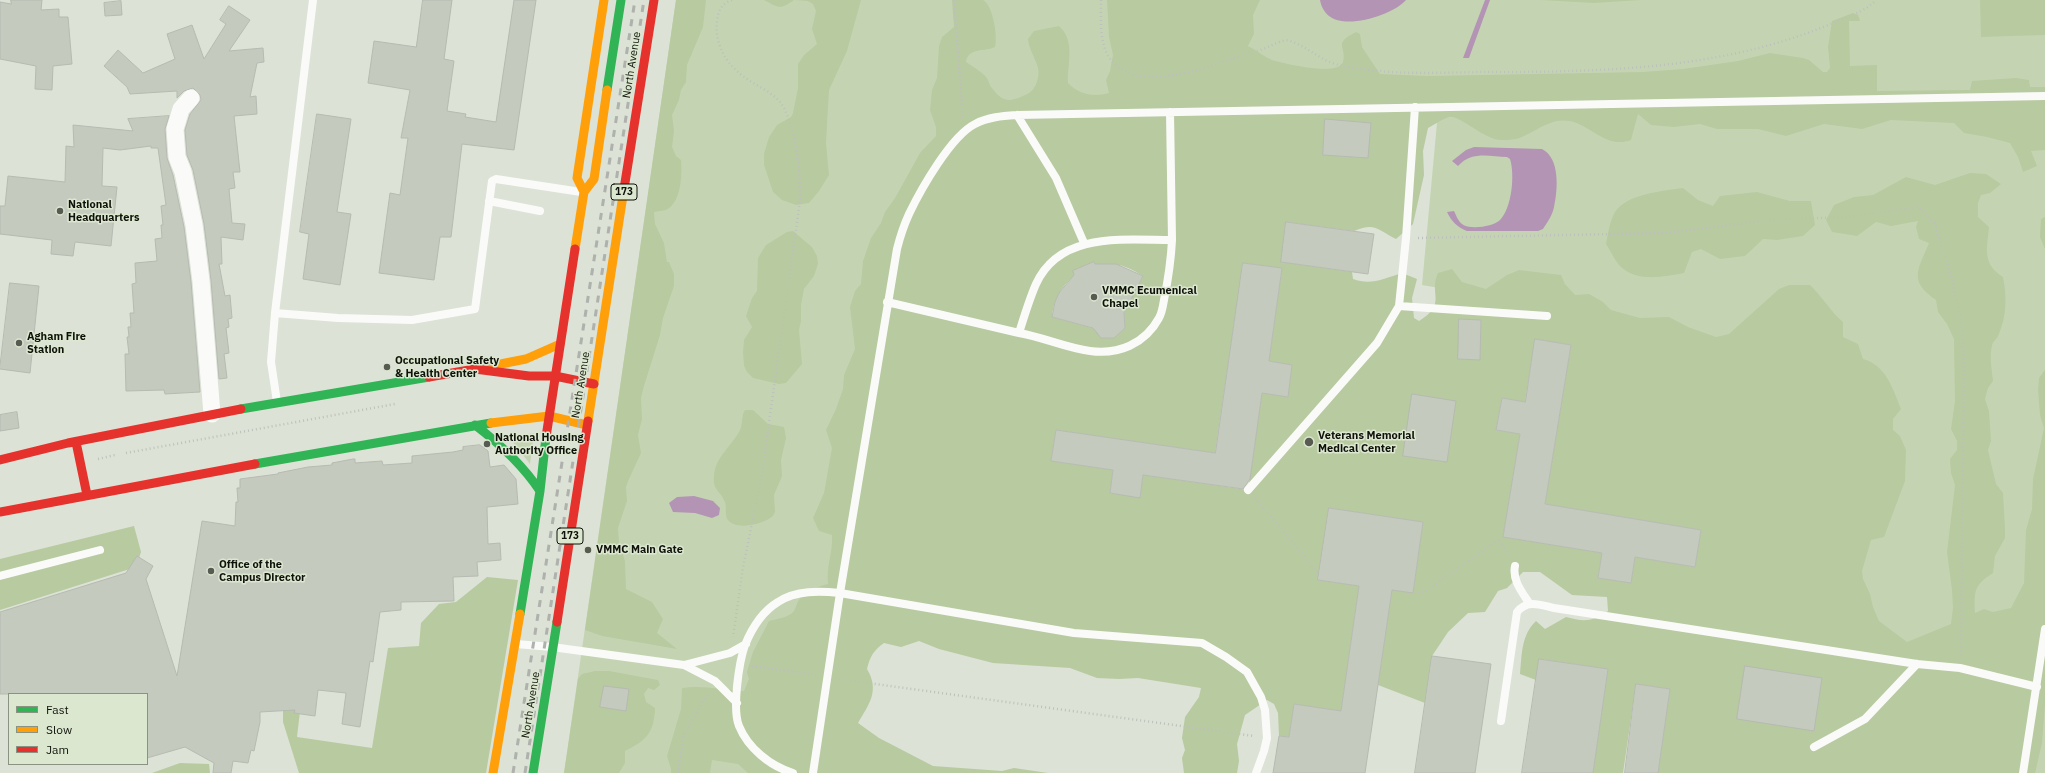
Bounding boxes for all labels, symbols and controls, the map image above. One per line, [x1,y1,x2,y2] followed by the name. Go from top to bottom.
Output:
[620,31,644,99] street label: North Avenue
[611,184,637,200] road number: 173
[68,198,139,224] place label: National Headquarters
[55,206,65,216] marker: National Headquarters
[1102,284,1197,310] place label: VMMC Ecumenical Chapel
[1089,292,1099,302] marker: VMMC Ecumenical Chapel
[27,330,86,356] place label: Agham Fire Station
[14,338,24,348] marker: Agham Fire Station
[569,351,593,419] street label: North Avenue
[395,354,499,380] place label: Occupational Safety & Health Center
[382,362,392,372] marker: Occupational Safety & Health Center
[1318,429,1415,455] place label: Veterans Memorial Medical Center
[495,431,584,457] place label: National Housing Authority Office
[1303,436,1315,448] marker: Veterans Memorial Medical Center
[482,439,492,449] marker: National Housing Authority Office
[557,528,583,544] road number: 173
[596,543,683,557] place label: VMMC Main Gate
[583,545,593,555] marker: VMMC Main Gate
[219,558,306,584] place label: Office of the Campus Director
[206,566,216,576] marker: Office of the Campus Director
[519,671,543,739] street label: North Avenue
[8,693,148,765] legend
[46,702,69,717] text: Fast
[46,722,72,737] text: Slow
[46,742,69,757] text: Jam

